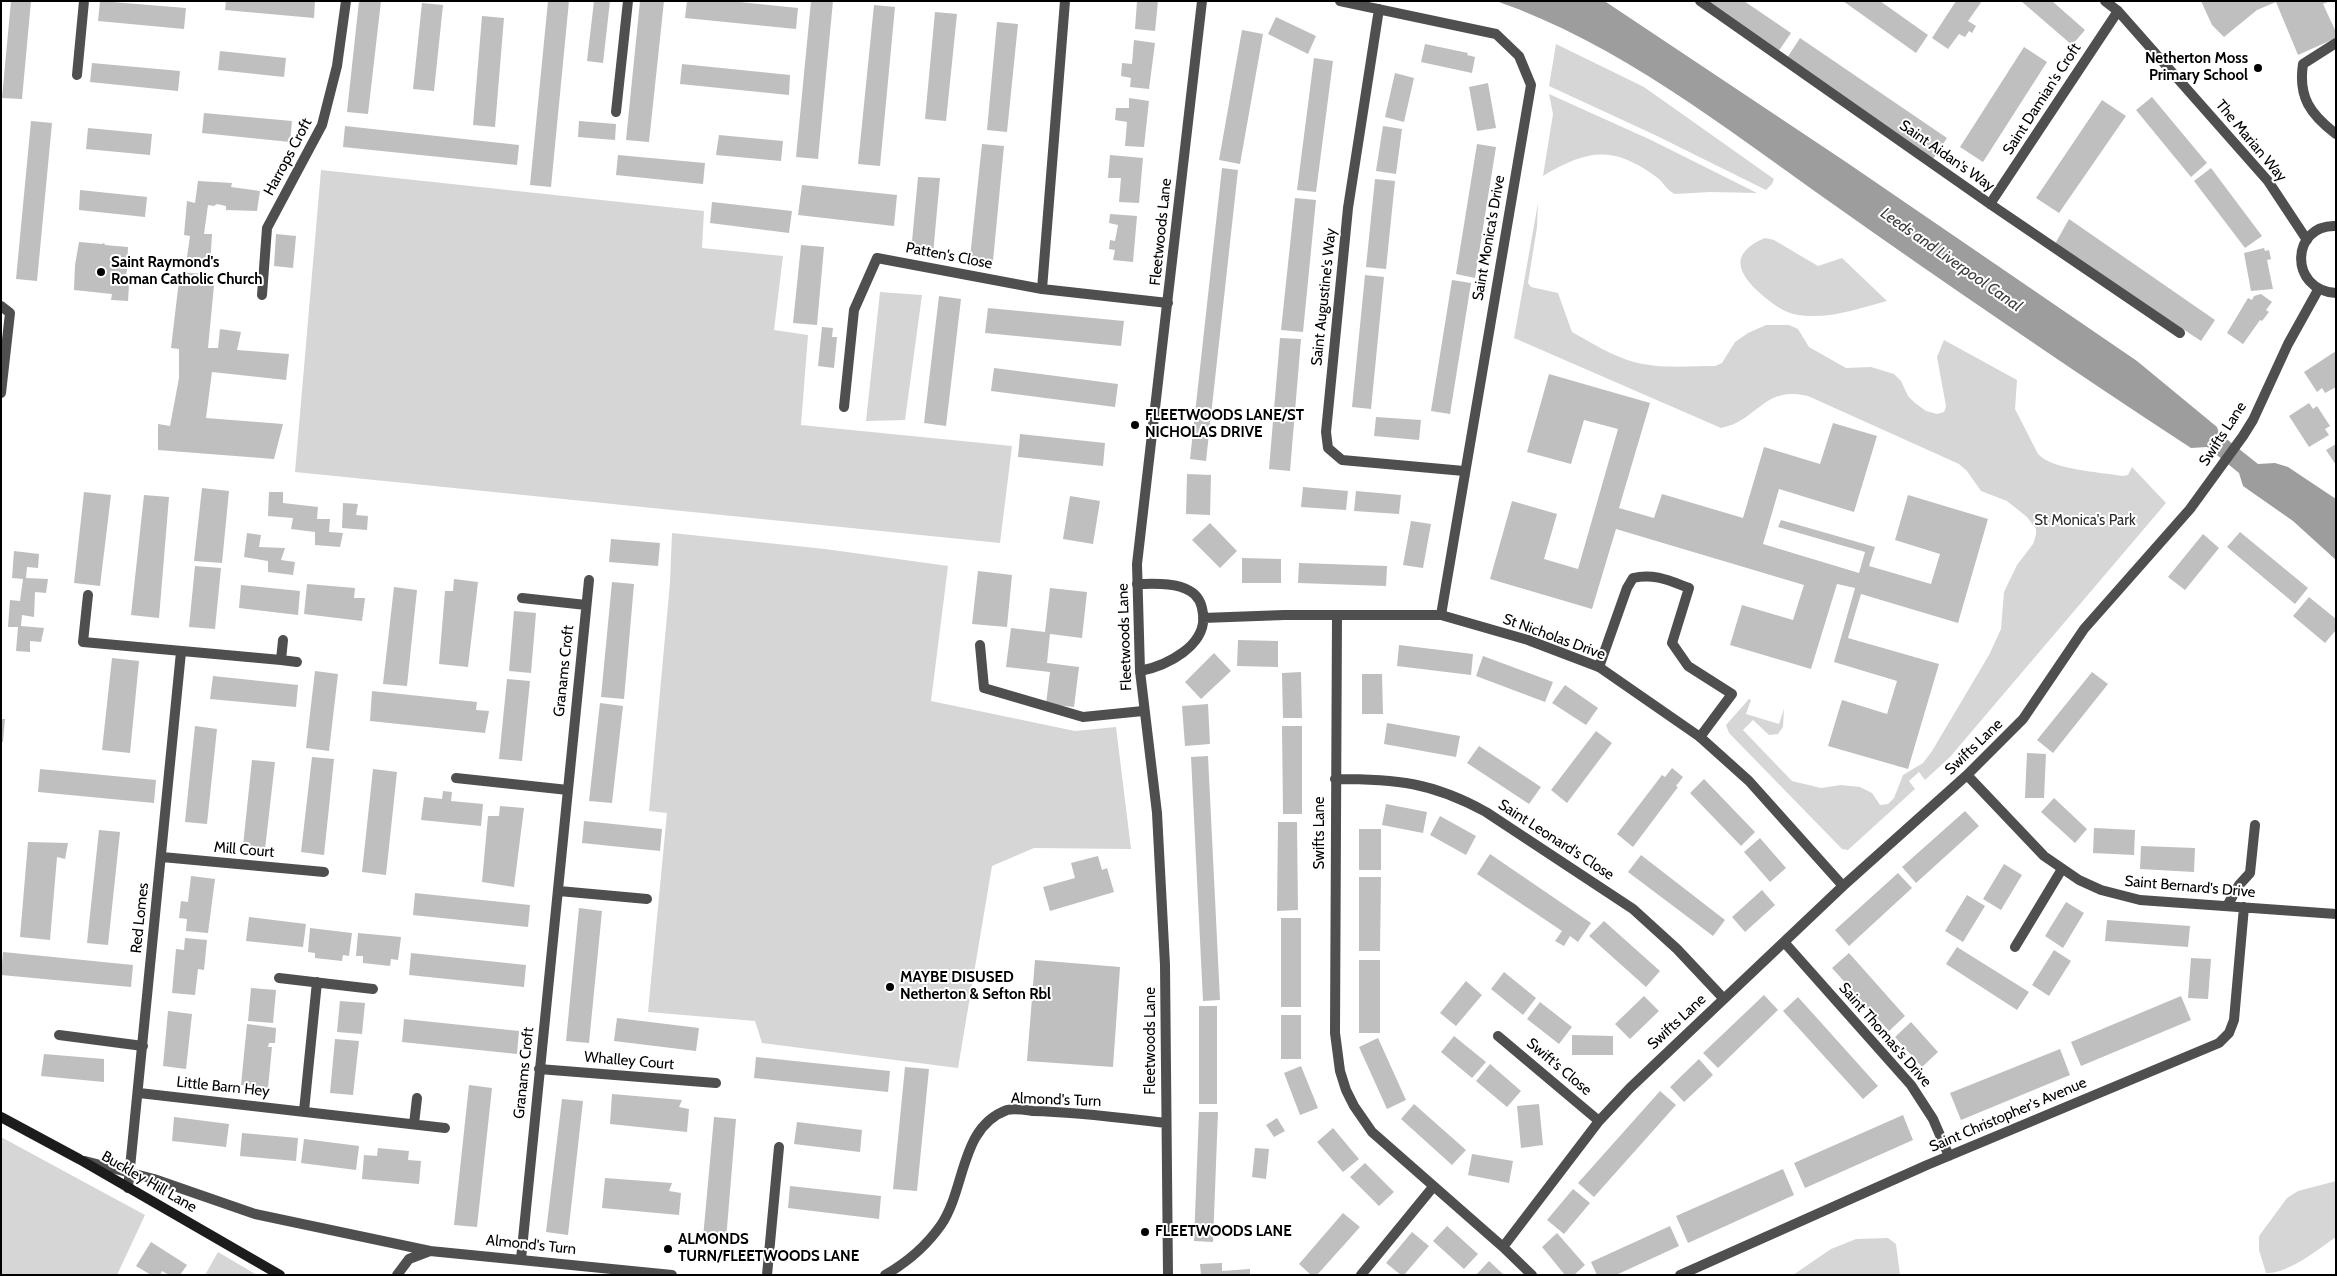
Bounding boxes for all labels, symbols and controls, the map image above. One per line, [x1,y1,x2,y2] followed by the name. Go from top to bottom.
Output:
[1999,40,2085,158] street label: Saint Damian's Croft
[2145,50,2248,85] place label: Netherton Moss Primary School
[2252,62,2264,74] marker: Netherton Moss Primary School
[2212,96,2290,186] street label: The Marian Way
[260,115,316,199] street label: Harrops Croft
[1896,117,1998,195] street label: Saint Aidan's Way
[1469,174,1509,302] street label: Saint Monica's Drive
[1146,177,1176,287] street label: Fleetwoods Lane
[1877,204,2025,316] water label: Leeds and Liverpool Canal
[1308,227,1340,367] street label: Saint Augustine's Way
[904,239,994,273] street label: Patten's Close
[111,254,263,289] place label: Saint Raymond's Roman Catholic Church
[95,266,107,278] marker: Saint Raymond's Roman Catholic Church
[2196,398,2250,470] street label: Swifts Lane
[1145,407,1304,442] place label: FLEETWOODS LANE/ST NICHOLAS DRIVE
[1129,419,1141,431] marker: FLEETWOODS LANE/ST NICHOLAS DRIVE
[2034,512,2136,530] park label: St Monica's Park
[1114,583,1136,691] street label: Fleetwoods Lane
[1500,610,1608,664] street label: St Nicholas Drive
[550,624,578,718] street label: Granams Croft
[1941,715,2007,779] street label: Swifts Lane
[1311,796,1329,870] street label: Swifts Lane
[1495,796,1617,884] street label: Saint Leonard's Close
[213,838,275,862] street label: Mill Court
[2124,872,2256,902] street label: Saint Bernard's Drive
[127,882,153,954] street label: Red Lomes
[900,969,1051,1004] place label: MAYBE DISUSED Netherton & Sefton Rbl
[1835,979,1935,1091] street label: Saint Thomas's Drive
[884,981,896,993] marker: MAYBE DISUSED Netherton & Sefton Rbl
[1142,987,1160,1095] street label: Fleetwoods Lane
[1644,991,1710,1053] street label: Swifts Lane
[510,1026,538,1120] street label: Granams Croft
[1523,1035,1595,1099] street label: Swift's Close
[583,1048,675,1074] street label: Whalley Court
[176,1073,270,1101] street label: Little Barn Hey
[1927,1074,2089,1156] street label: Saint Christopher's Avenue
[1010,1089,1102,1111] street label: Almond's Turn
[98,1147,200,1217] street label: Buckley Hill Lane
[1155,1223,1292,1241] place label: FLEETWOODS LANE
[1139,1226,1151,1238] marker: FLEETWOODS LANE
[485,1231,577,1259] street label: Almond's Turn
[678,1231,859,1266] place label: ALMONDS TURN/FLEETWOODS LANE
[662,1243,674,1255] marker: ALMONDS TURN/FLEETWOODS LANE

